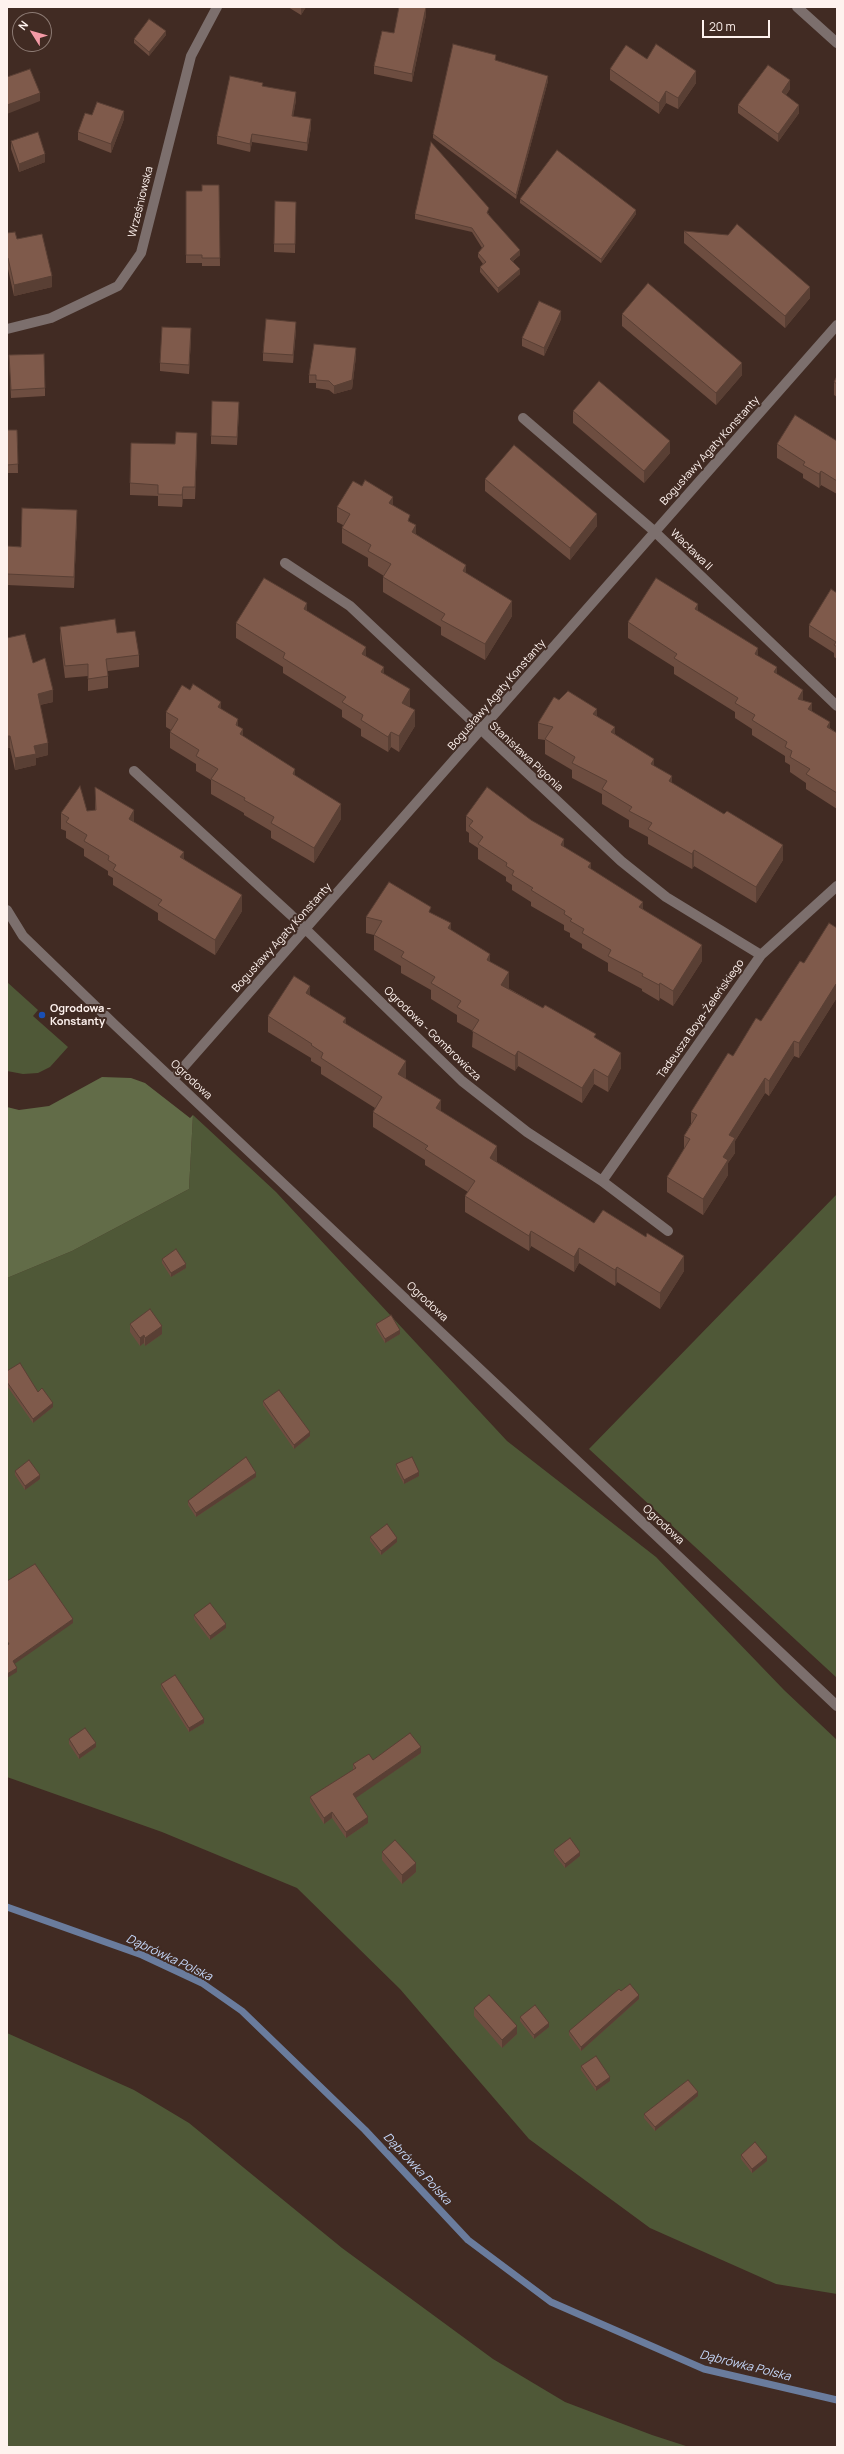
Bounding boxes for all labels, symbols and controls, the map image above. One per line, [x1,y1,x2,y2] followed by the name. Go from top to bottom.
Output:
[12,12,52,52] north arrow
[704,12,772,38] scale bar
[14,17,31,33] text: N
[709,18,736,35] text: 20 m
[126,165,156,239] street label: Wrześniowska
[658,394,762,508] street label: Bogusławy Agaty Konstanty
[667,527,715,573] street label: Wacława II
[445,637,549,753] street label: Bogusławy Agaty Konstanty
[486,719,566,795] street label: Stanisława Pigonia
[230,881,334,995] street label: Bogusławy Agaty Konstanty
[655,957,747,1081] street label: Tadeusza Boya-Żeleńskiego
[381,984,483,1084] street label: Ogrodowa - Gombrowicza
[50,1002,111,1028] place label: Ogrodowa - Konstanty
[37,1010,47,1020] marker: Ogrodowa - Konstanty
[168,1057,214,1103] street label: Ogrodowa
[404,1279,450,1325] street label: Ogrodowa
[640,1502,686,1548] street label: Ogrodowa
[124,1932,214,1984] water label: Dąbrówka Polska
[380,2130,454,2208] water label: Dąbrówka Polska
[698,2348,792,2384] water label: Dąbrówka Polska

